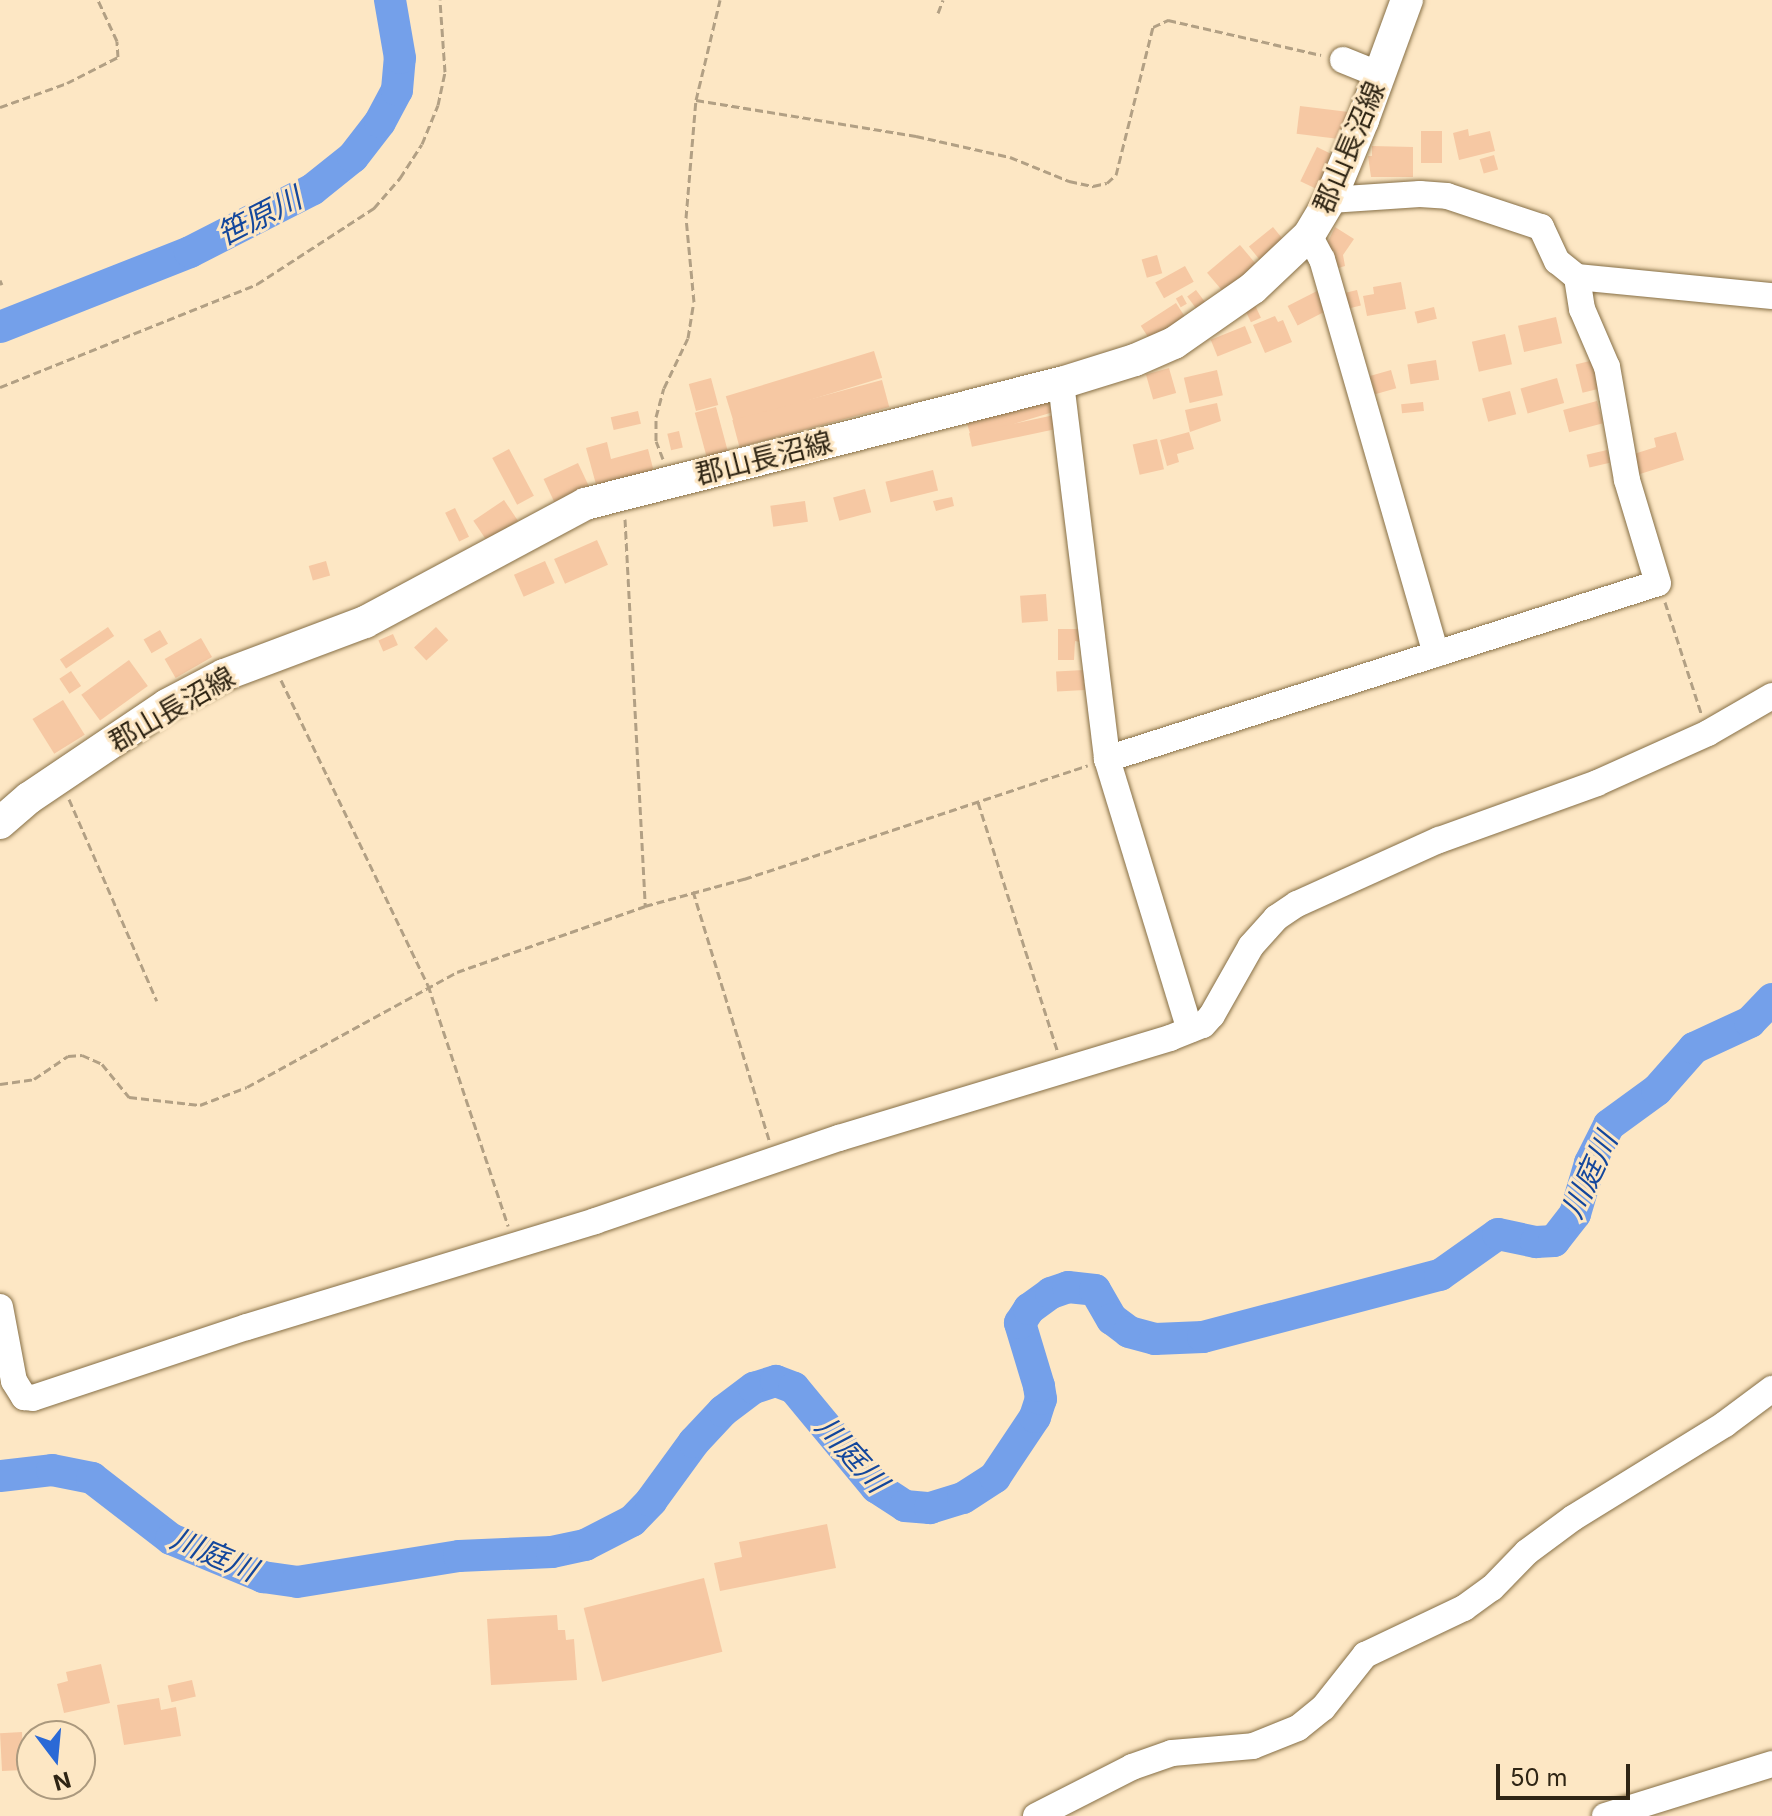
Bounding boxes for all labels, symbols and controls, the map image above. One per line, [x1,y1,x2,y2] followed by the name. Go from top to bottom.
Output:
[1306,76,1392,218] street label: 郡山長沼線
[211,180,307,252] water label: 笹原川
[692,425,836,491] street label: 郡山長沼線
[103,659,241,759] street label: 郡山長沼線
[1554,1127,1624,1223] water label: 川庭川
[809,1409,895,1499] water label: 川庭川
[166,1520,262,1588] water label: 川庭川
[16,1720,96,1800] north arrow
[1500,1748,1634,1798] scale bar
[1510,1763,1568,1792] text: 50 m
[50,1766,74,1796] text: N

